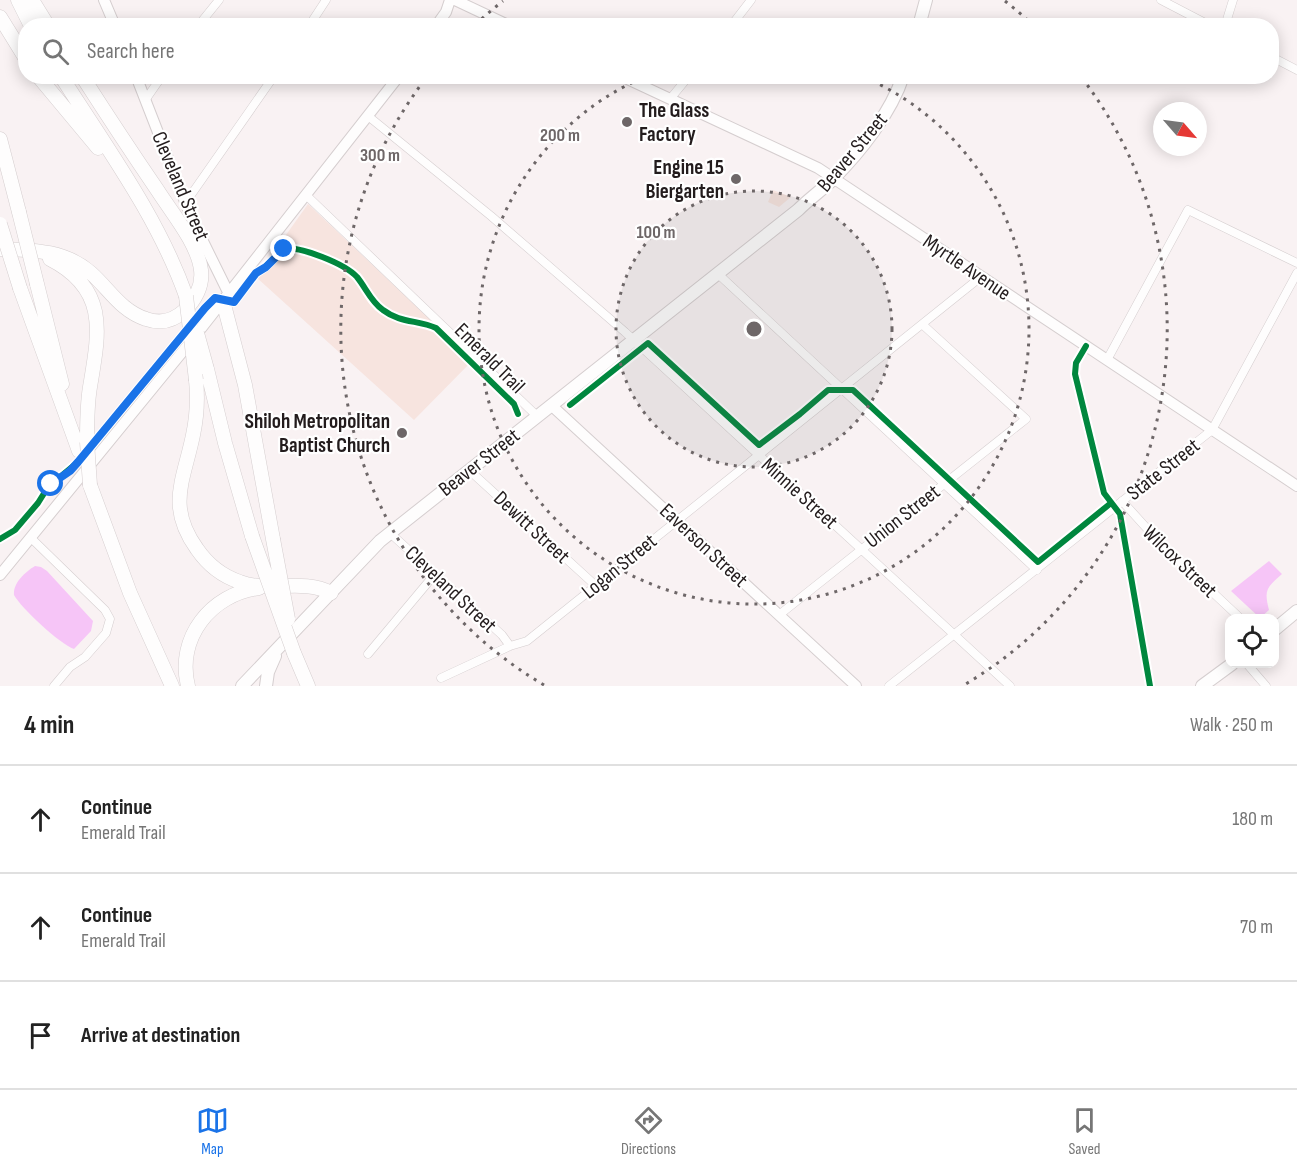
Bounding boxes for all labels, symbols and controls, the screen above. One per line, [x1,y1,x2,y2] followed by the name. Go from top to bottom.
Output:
[18,18,1279,84] search box
[39,35,72,68] icon: search
[87,38,174,65] text: Search here
[639,98,709,147] place label: The Glass Factory
[1153,102,1207,156] north arrow
[812,108,893,197] street label: Beaver Street
[620,115,634,129] marker: The Glass Factory
[540,125,580,146] text: 200 m
[146,128,215,245] street label: Cleveland Street
[360,145,400,166] text: 300 m
[646,155,724,204] place label: Engine 15 Biergarten
[729,172,743,186] marker: Engine 15 Biergarten
[637,222,676,243] text: 100 m
[918,229,1015,306] street label: Myrtle Avenue
[270,235,296,261] route end
[449,318,530,399] street label: Emerald Trail
[744,319,764,339] centre of rings
[244,409,390,458] place label: Shiloh Metropolitan Baptist Church
[434,423,525,502] street label: Beaver Street
[395,426,409,440] marker: Shiloh Metropolitan Baptist Church
[1122,433,1205,506] street label: State Street
[756,453,843,534] street label: Minnie Street
[37,470,63,496] route start
[860,479,945,554] street label: Union Street
[488,486,575,569] street label: Dewitt Street
[654,498,753,592] street label: Eaverson Street
[1137,520,1222,603] street label: Wilcox Street
[577,529,662,604] street label: Logan Street
[400,541,502,638] street label: Cleveland Street
[1225,614,1279,668] map controls
[1225,614,1279,668] button: locate
[24,710,74,741] text: 4 min
[1190,713,1273,737] text: Walk · 250 m
[81,794,152,821] text: Continue
[24,803,57,836] icon: ahead
[1232,807,1273,831] text: 180 m
[81,821,166,845] text: Emerald Trail
[81,902,152,929] text: Continue
[24,911,57,944] icon: ahead
[1240,915,1273,939] text: 70 m
[81,929,166,953] text: Emerald Trail
[24,1019,57,1052] icon: arrive
[81,1022,240,1049] text: Arrive at destination
[196,1104,229,1159] tab: Map
[621,1104,676,1159] tab: Directions
[1068,1104,1101,1159] tab: Saved

